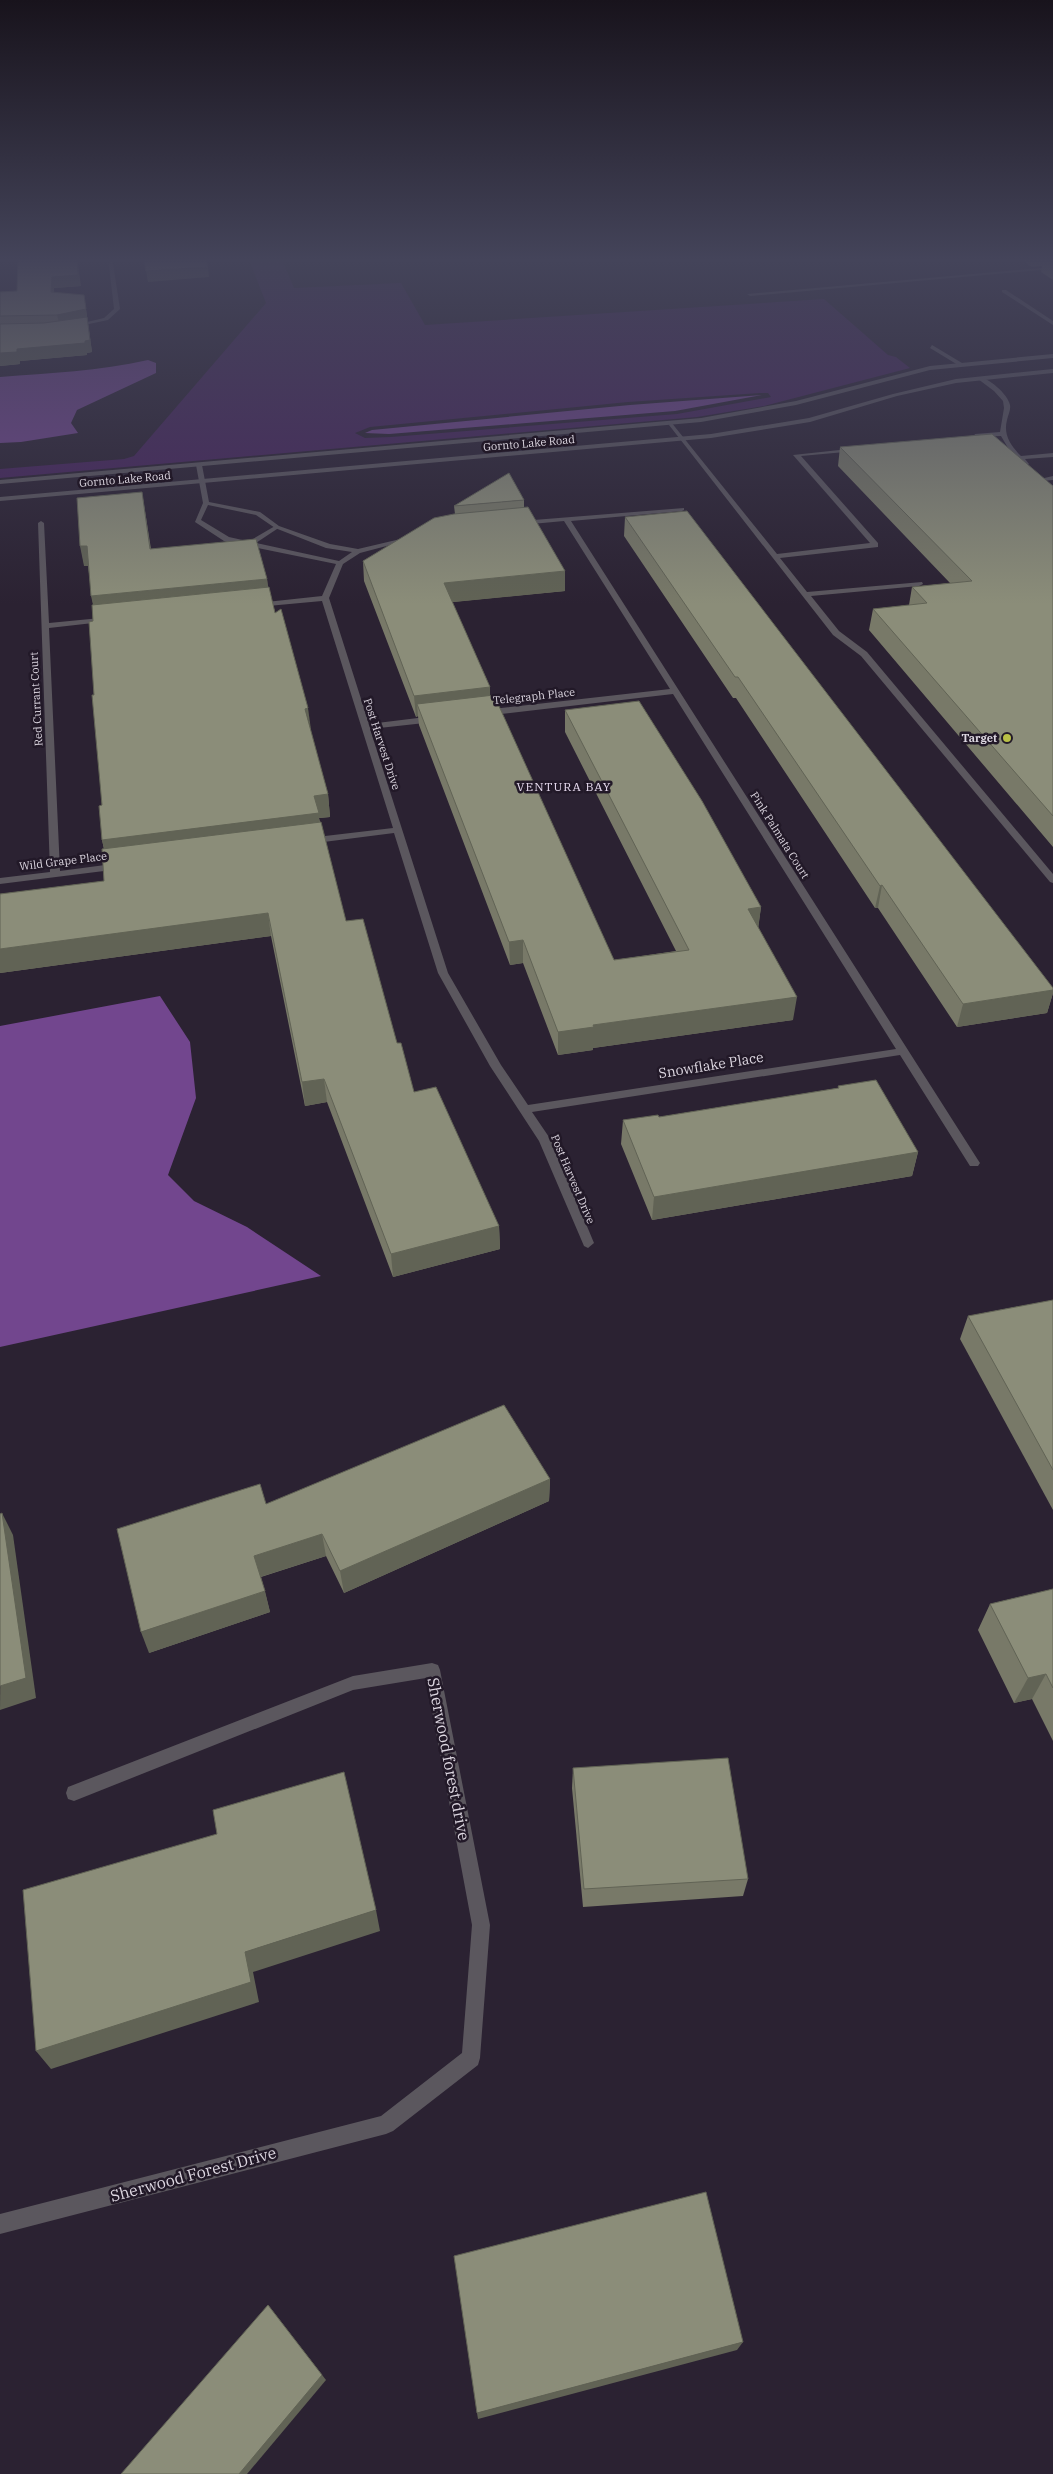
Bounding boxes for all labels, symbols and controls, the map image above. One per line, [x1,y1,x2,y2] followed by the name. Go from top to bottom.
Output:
[482,432,576,454] street label: Gornto Lake Road
[78,468,172,490] street label: Gornto Lake Road
[27,651,45,747] street label: Red Currant Court
[492,685,576,707] street label: Telegraph Place
[361,696,403,792] street label: Post Harvest Drive
[961,731,997,745] place label: Target
[1001,732,1013,744] marker: Target
[517,779,611,794] district label: VENTURA BAY
[748,789,813,881] street label: Pink Palmata Court
[18,849,108,873] street label: Wild Grape Place
[657,1048,765,1082] street label: Snowflake Place
[548,1132,598,1226] street label: Post Harvest Drive
[423,1676,475,1842] street label: Sherwood forest drive
[108,2142,278,2206] street label: Sherwood Forest Drive

